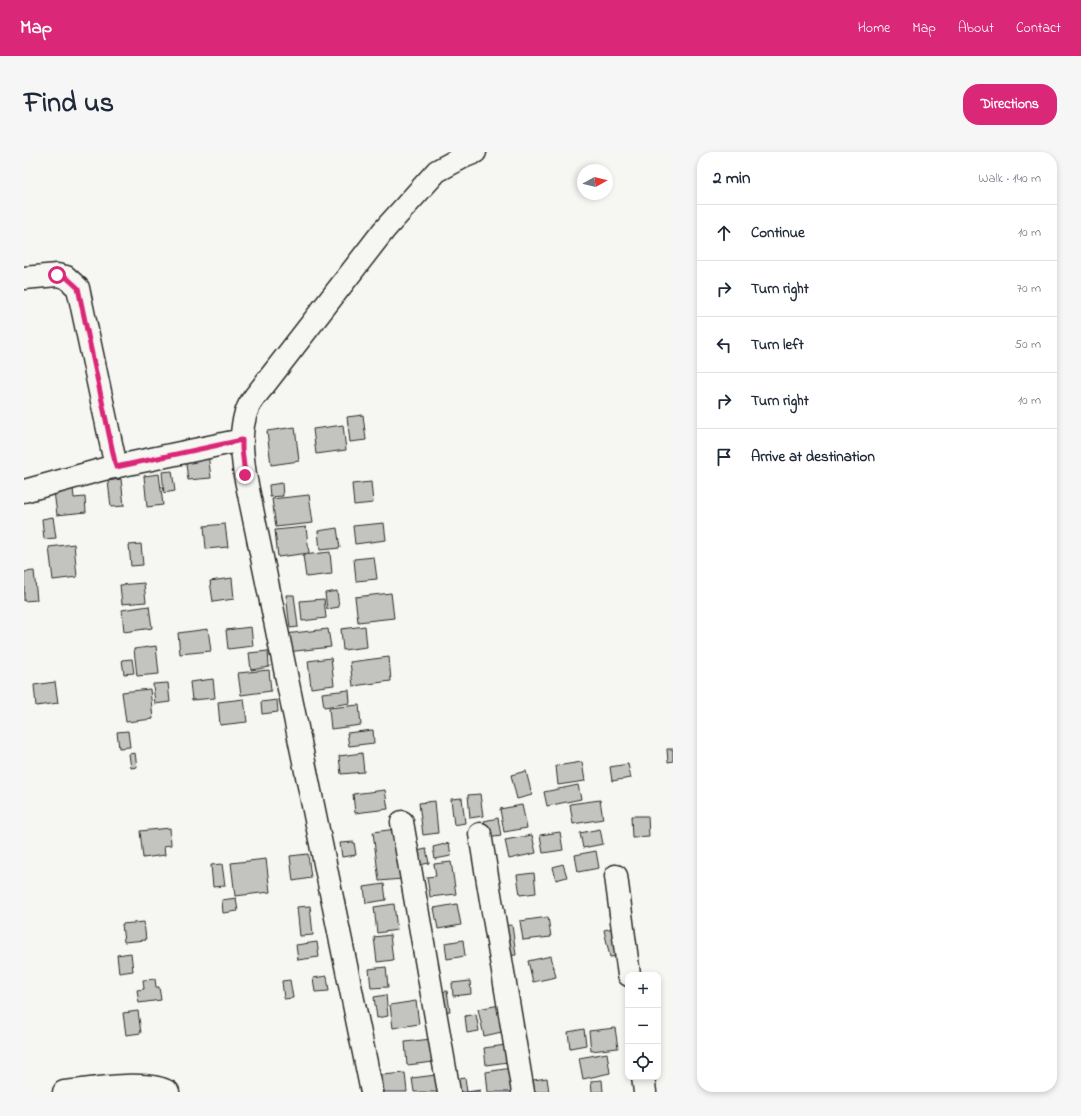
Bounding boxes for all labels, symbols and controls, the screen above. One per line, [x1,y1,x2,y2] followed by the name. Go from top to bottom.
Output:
[20,15,52,42] text: Map
[858,18,890,39] text: Home
[912,18,936,39] text: Map
[958,18,994,39] text: About
[1016,18,1061,39] text: Contact
[24,84,114,125] text: Find us
[963,84,1057,125] button: Directions
[577,164,613,200] north arrow
[713,166,750,191] text: 2 min
[978,169,1041,188] text: Walk · 140 m
[713,222,735,244] icon: ahead
[751,222,805,244] text: Continue
[1018,223,1041,242] text: 10 m
[48,266,66,284] route start
[713,278,735,300] icon: right
[751,278,809,300] text: Turn right
[1017,279,1041,298] text: 70 m
[713,334,735,356] icon: left
[751,334,804,356] text: Turn left
[1015,335,1041,354] text: 50 m
[713,390,735,412] icon: right
[751,390,809,412] text: Turn right
[1018,391,1041,410] text: 10 m
[713,446,735,468] icon: arrive
[751,446,875,468] text: Arrive at destination
[236,466,254,484] route end
[625,972,661,1080] map controls
[625,972,661,1008] button: +
[625,1008,661,1044] button: −
[625,1044,661,1080] button: locate

